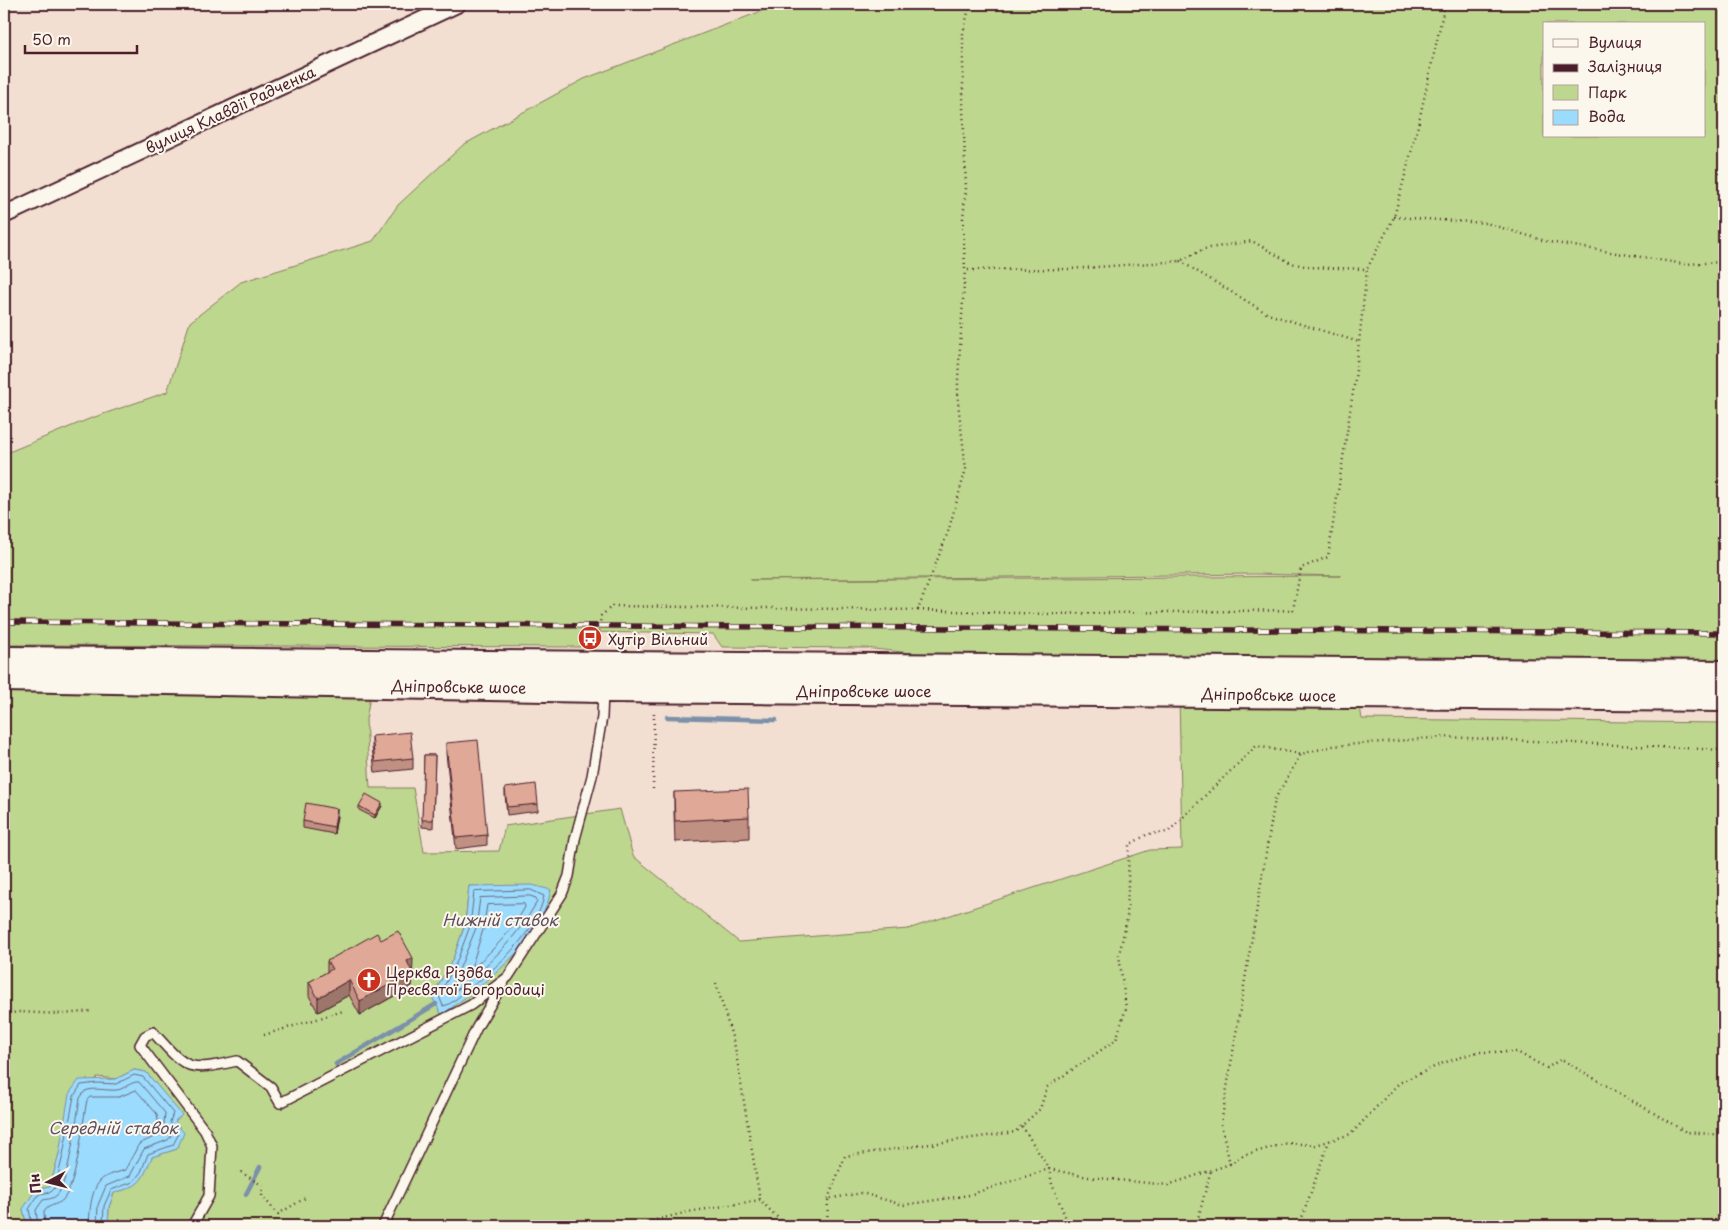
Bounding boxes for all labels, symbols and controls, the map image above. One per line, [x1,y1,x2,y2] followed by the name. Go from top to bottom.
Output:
[25,22,138,54] scale bar
[1543,22,1706,138] legend
[32,27,71,50] text: 50 m
[1588,30,1642,53] text: Вулиця
[1587,54,1662,77] text: Залізниця
[141,59,319,159] street label: вулиця Клавдії Радченка
[1588,80,1627,103] text: Парк
[1588,104,1626,127] text: Вода
[577,625,603,651] bus stop icon: Хутір Вільний
[608,627,708,650] place label: Хутір Вільний
[390,673,527,699] street label: Дніпровське шосе
[796,679,931,702] street label: Дніпровське шосе
[1200,681,1337,707] street label: Дніпровське шосе
[442,907,559,931] water label: Нижній ставок
[386,960,545,1000] place label: Церква Різдва Пресвятої Богородиці
[356,967,382,993] church icon: Церква Різдва Пресвятої Богородиці
[48,1115,179,1139] water label: Середній ставок
[22,1158,72,1208] north arrow
[23,1172,46,1195] text: Пн

